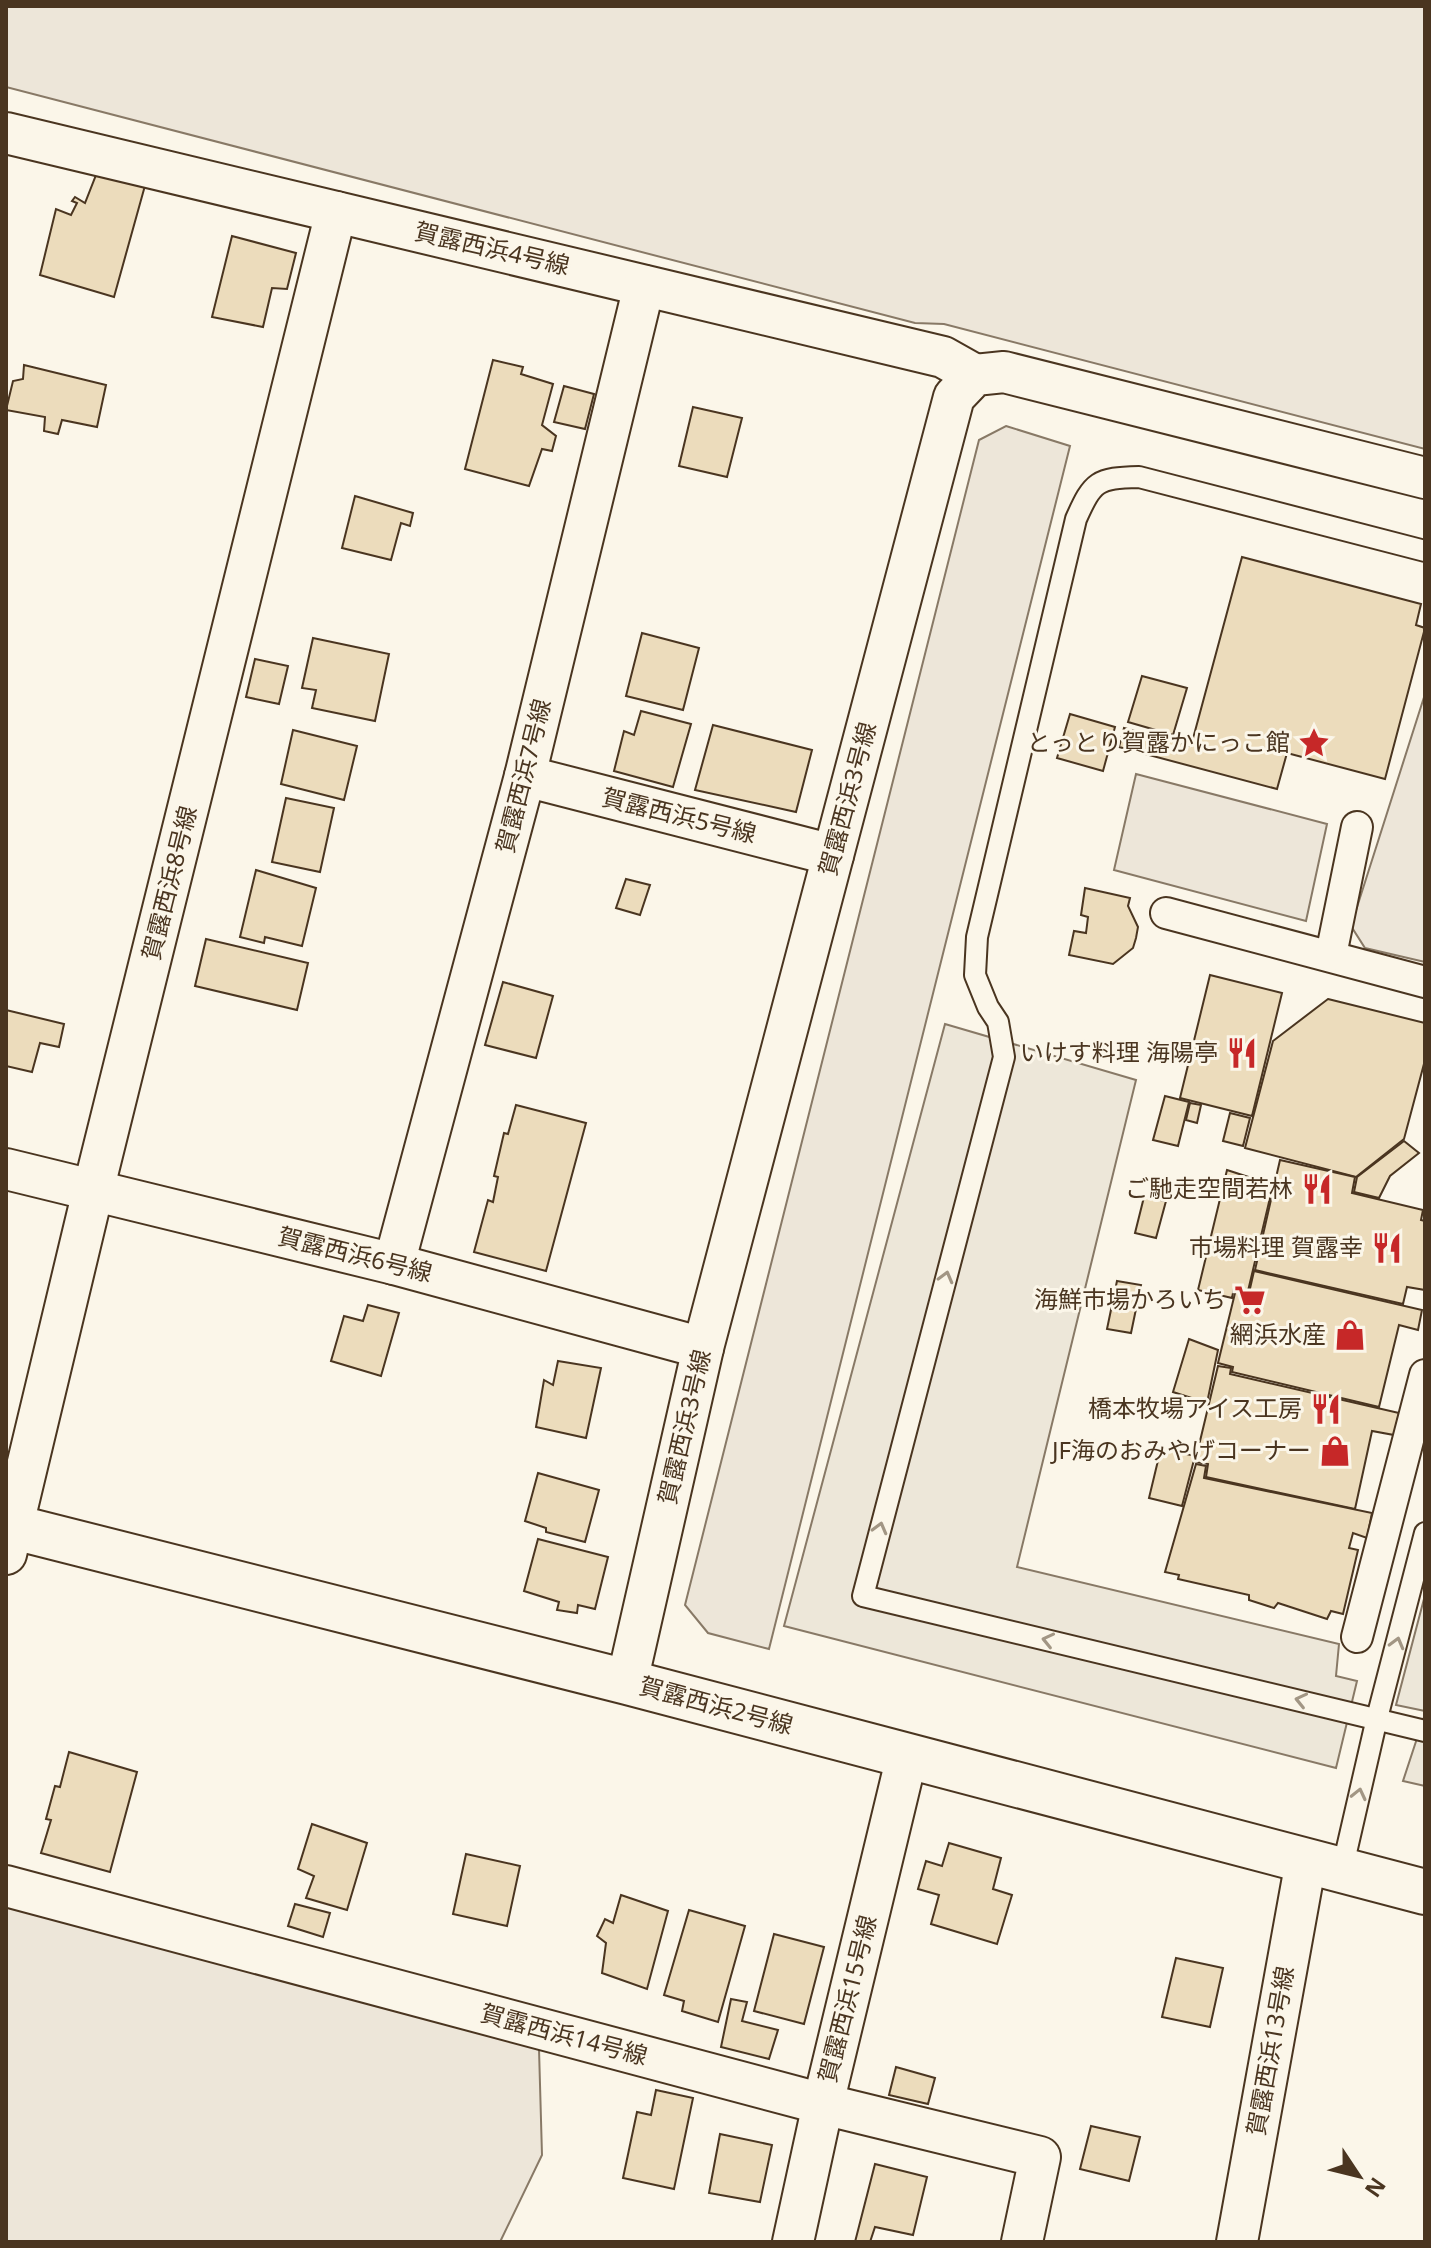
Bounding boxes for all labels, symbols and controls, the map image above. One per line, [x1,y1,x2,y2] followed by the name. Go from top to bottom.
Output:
[412,214,573,281] street label: 賀露西浜4号線
[487,695,558,856] street label: 賀露西浜7号線
[810,718,883,879] street label: 賀露西浜3号線
[1027,725,1290,758] place label: とっとり賀露かにっこ館
[1297,726,1331,760] place icon: とっとり賀露かにっこ館
[599,779,760,850] street label: 賀露西浜5号線
[133,802,204,963] street label: 賀露西浜8号線
[1020,1035,1218,1068] place label: いけす料理 海陽亭
[1225,1036,1259,1070] restaurant icon: いけす料理 海陽亭
[1125,1171,1293,1204] place label: ご馳走空間若林
[1300,1172,1334,1206] restaurant icon: ご馳走空間若林
[275,1218,436,1289] street label: 賀露西浜6号線
[1189,1230,1363,1263] place label: 市場料理 賀露幸
[1370,1231,1404,1265] restaurant icon: 市場料理 賀露幸
[937,1270,954,1284] one-way arrow
[1034,1282,1226,1315] place label: 海鮮市場かろいち
[1233,1283,1267,1317] supermarket icon: 海鮮市場かろいち
[1230,1317,1326,1350] place label: 網浜水産
[1333,1318,1367,1352] shop icon: 網浜水産
[650,1346,717,1507] street label: 賀露西浜3号線
[1088,1391,1302,1424] place label: 橋本牧場アイス工房
[1309,1392,1343,1426] restaurant icon: 橋本牧場アイス工房
[1050,1433,1311,1466] place label: JF海のおみやげコーナー
[1318,1434,1352,1468] shop icon: JF海のおみやげコーナー
[871,1522,888,1536] one-way arrow
[1041,1632,1055,1649] one-way arrow
[1388,1636,1404,1650] one-way arrow
[636,1668,797,1741] street label: 賀露西浜2号線
[1294,1692,1308,1709] one-way arrow
[1350,1788,1367,1801] one-way arrow
[810,1911,883,2086] street label: 賀露西浜15号線
[1238,1963,1301,2138] street label: 賀露西浜13号線
[477,1995,651,2072] street label: 賀露西浜14号線
[1319,2136,1399,2216] north arrow
[1359,2172,1394,2204] text: N

